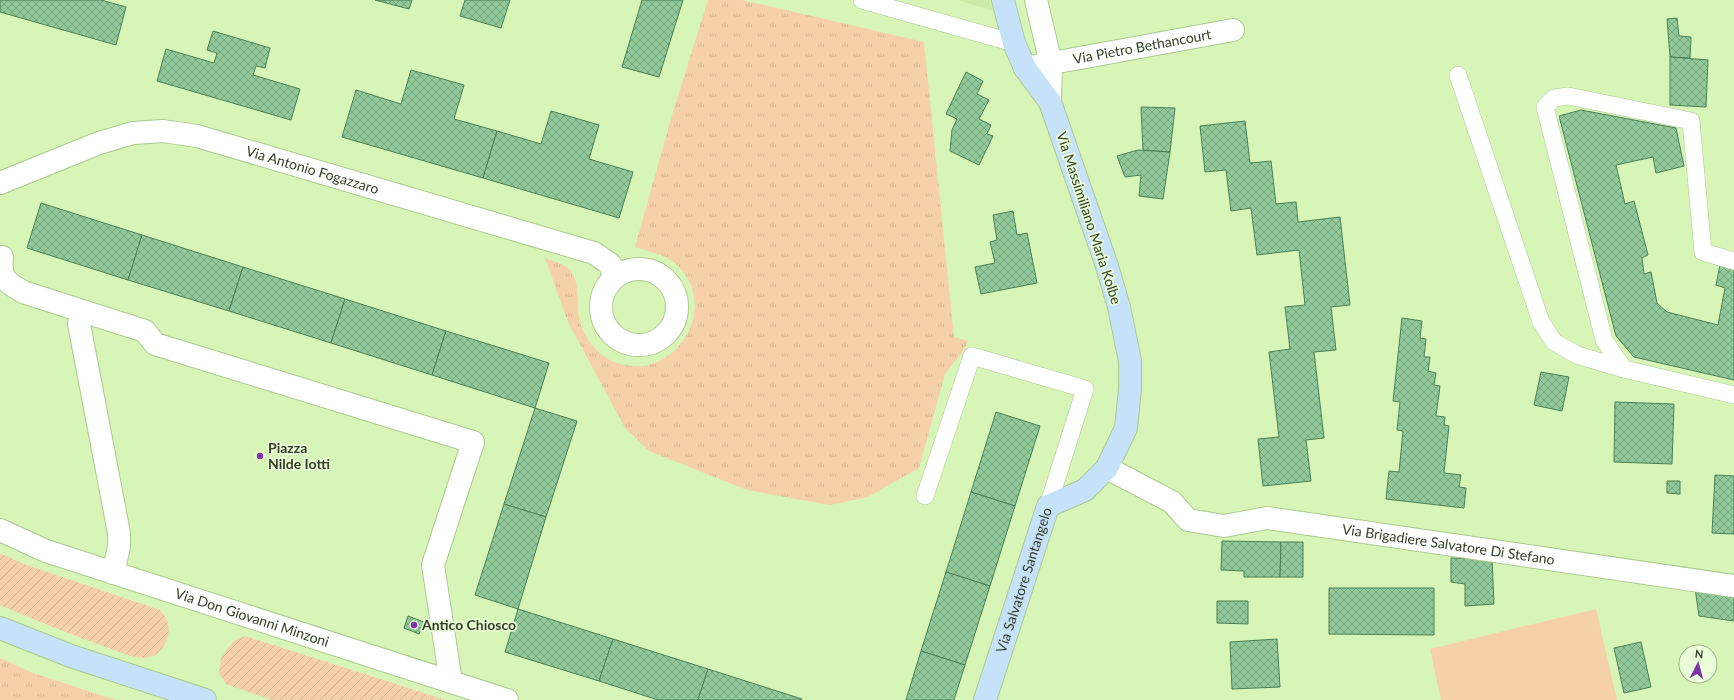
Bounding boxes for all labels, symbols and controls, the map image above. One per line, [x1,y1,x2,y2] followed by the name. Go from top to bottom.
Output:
[1071,25,1213,67] street label: Via Pietro Bethancourt
[1054,129,1125,306] street label: Via Massimiliano Maria Kolbe
[244,142,381,197] street label: Via Antonio Fogazzaro
[268,439,330,472] place label: Piazza Nilde Iotti
[255,451,265,461] marker: Piazza Nilde Iotti
[992,505,1055,655] street label: Via Salvatore Santangelo
[1341,520,1556,568] street label: Via Brigadiere Salvatore Di Stefano
[173,584,331,650] street label: Via Don Giovanni Minzoni
[421,616,516,633] place label: Antico Chiosco
[409,620,419,630] marker: Antico Chiosco
[1678,644,1718,684] north arrow
[1694,647,1704,660] text: N

